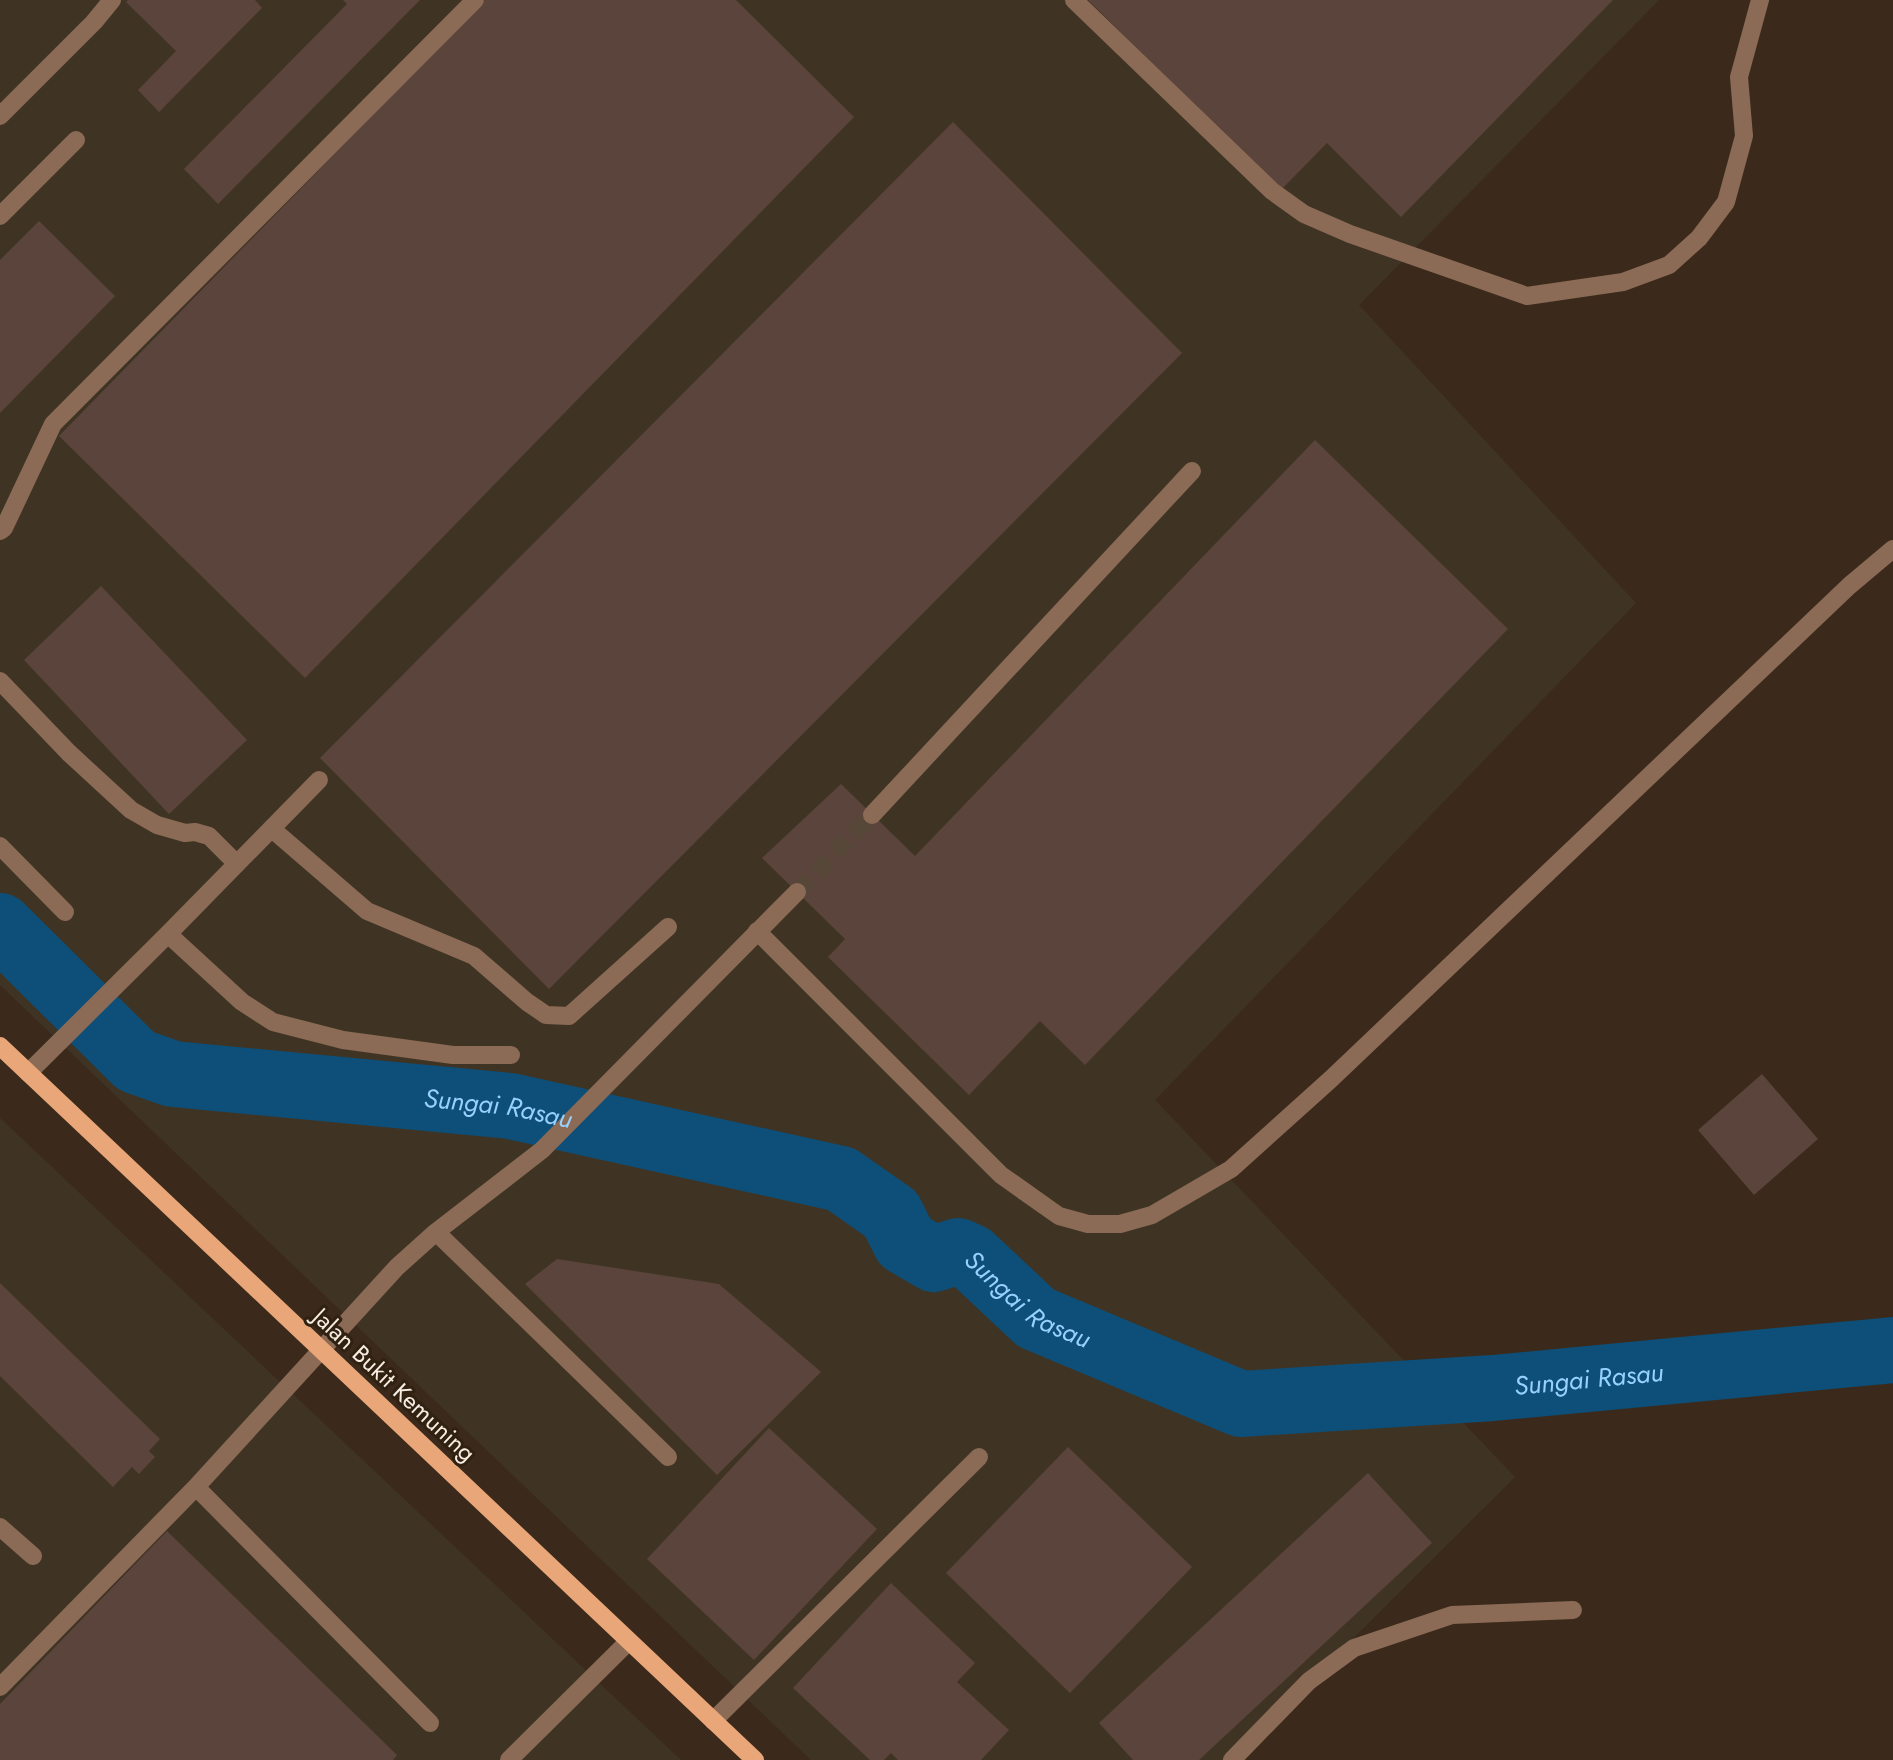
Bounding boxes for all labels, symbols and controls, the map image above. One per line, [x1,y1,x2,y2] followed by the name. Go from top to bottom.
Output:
[422,1079,576,1138] water label: Sungai Rasau
[956,1241,1097,1358] water label: Sungai Rasau
[303,1298,484,1470] street label: Jalan Bukit Kemuning
[1512,1353,1665,1405] water label: Sungai Rasau

